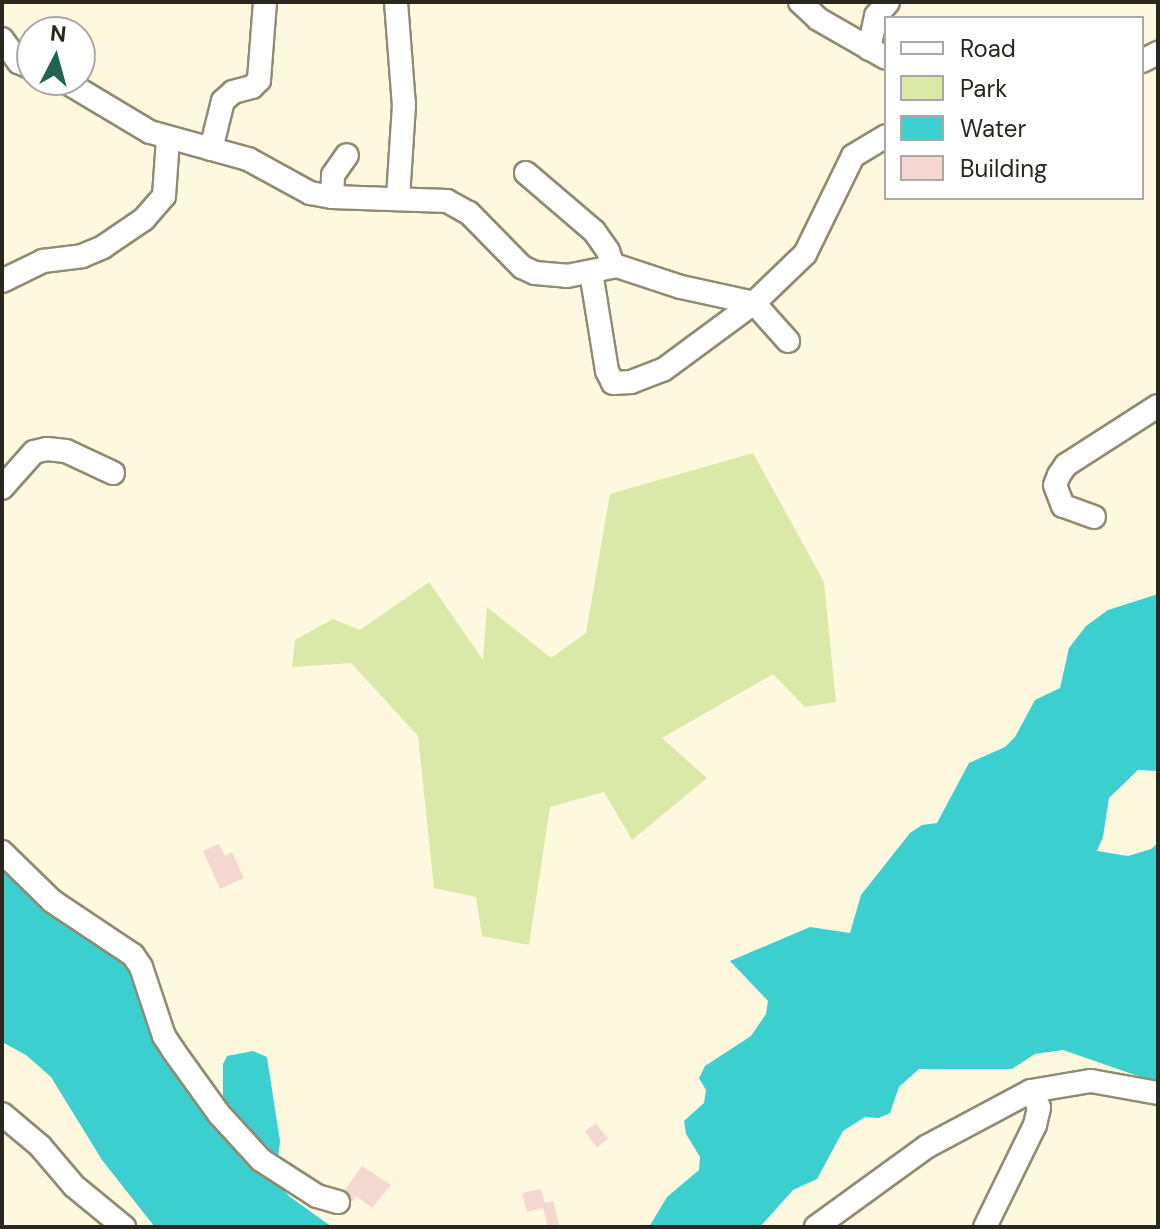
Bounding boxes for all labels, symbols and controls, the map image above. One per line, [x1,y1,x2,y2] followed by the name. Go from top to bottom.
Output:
[16,16,96,96] north arrow
[884,16,1144,200] legend
[49,18,68,49] text: N
[960,33,1016,64] text: Road
[960,73,1007,104] text: Park
[960,113,1026,144] text: Water
[960,153,1047,184] text: Building

